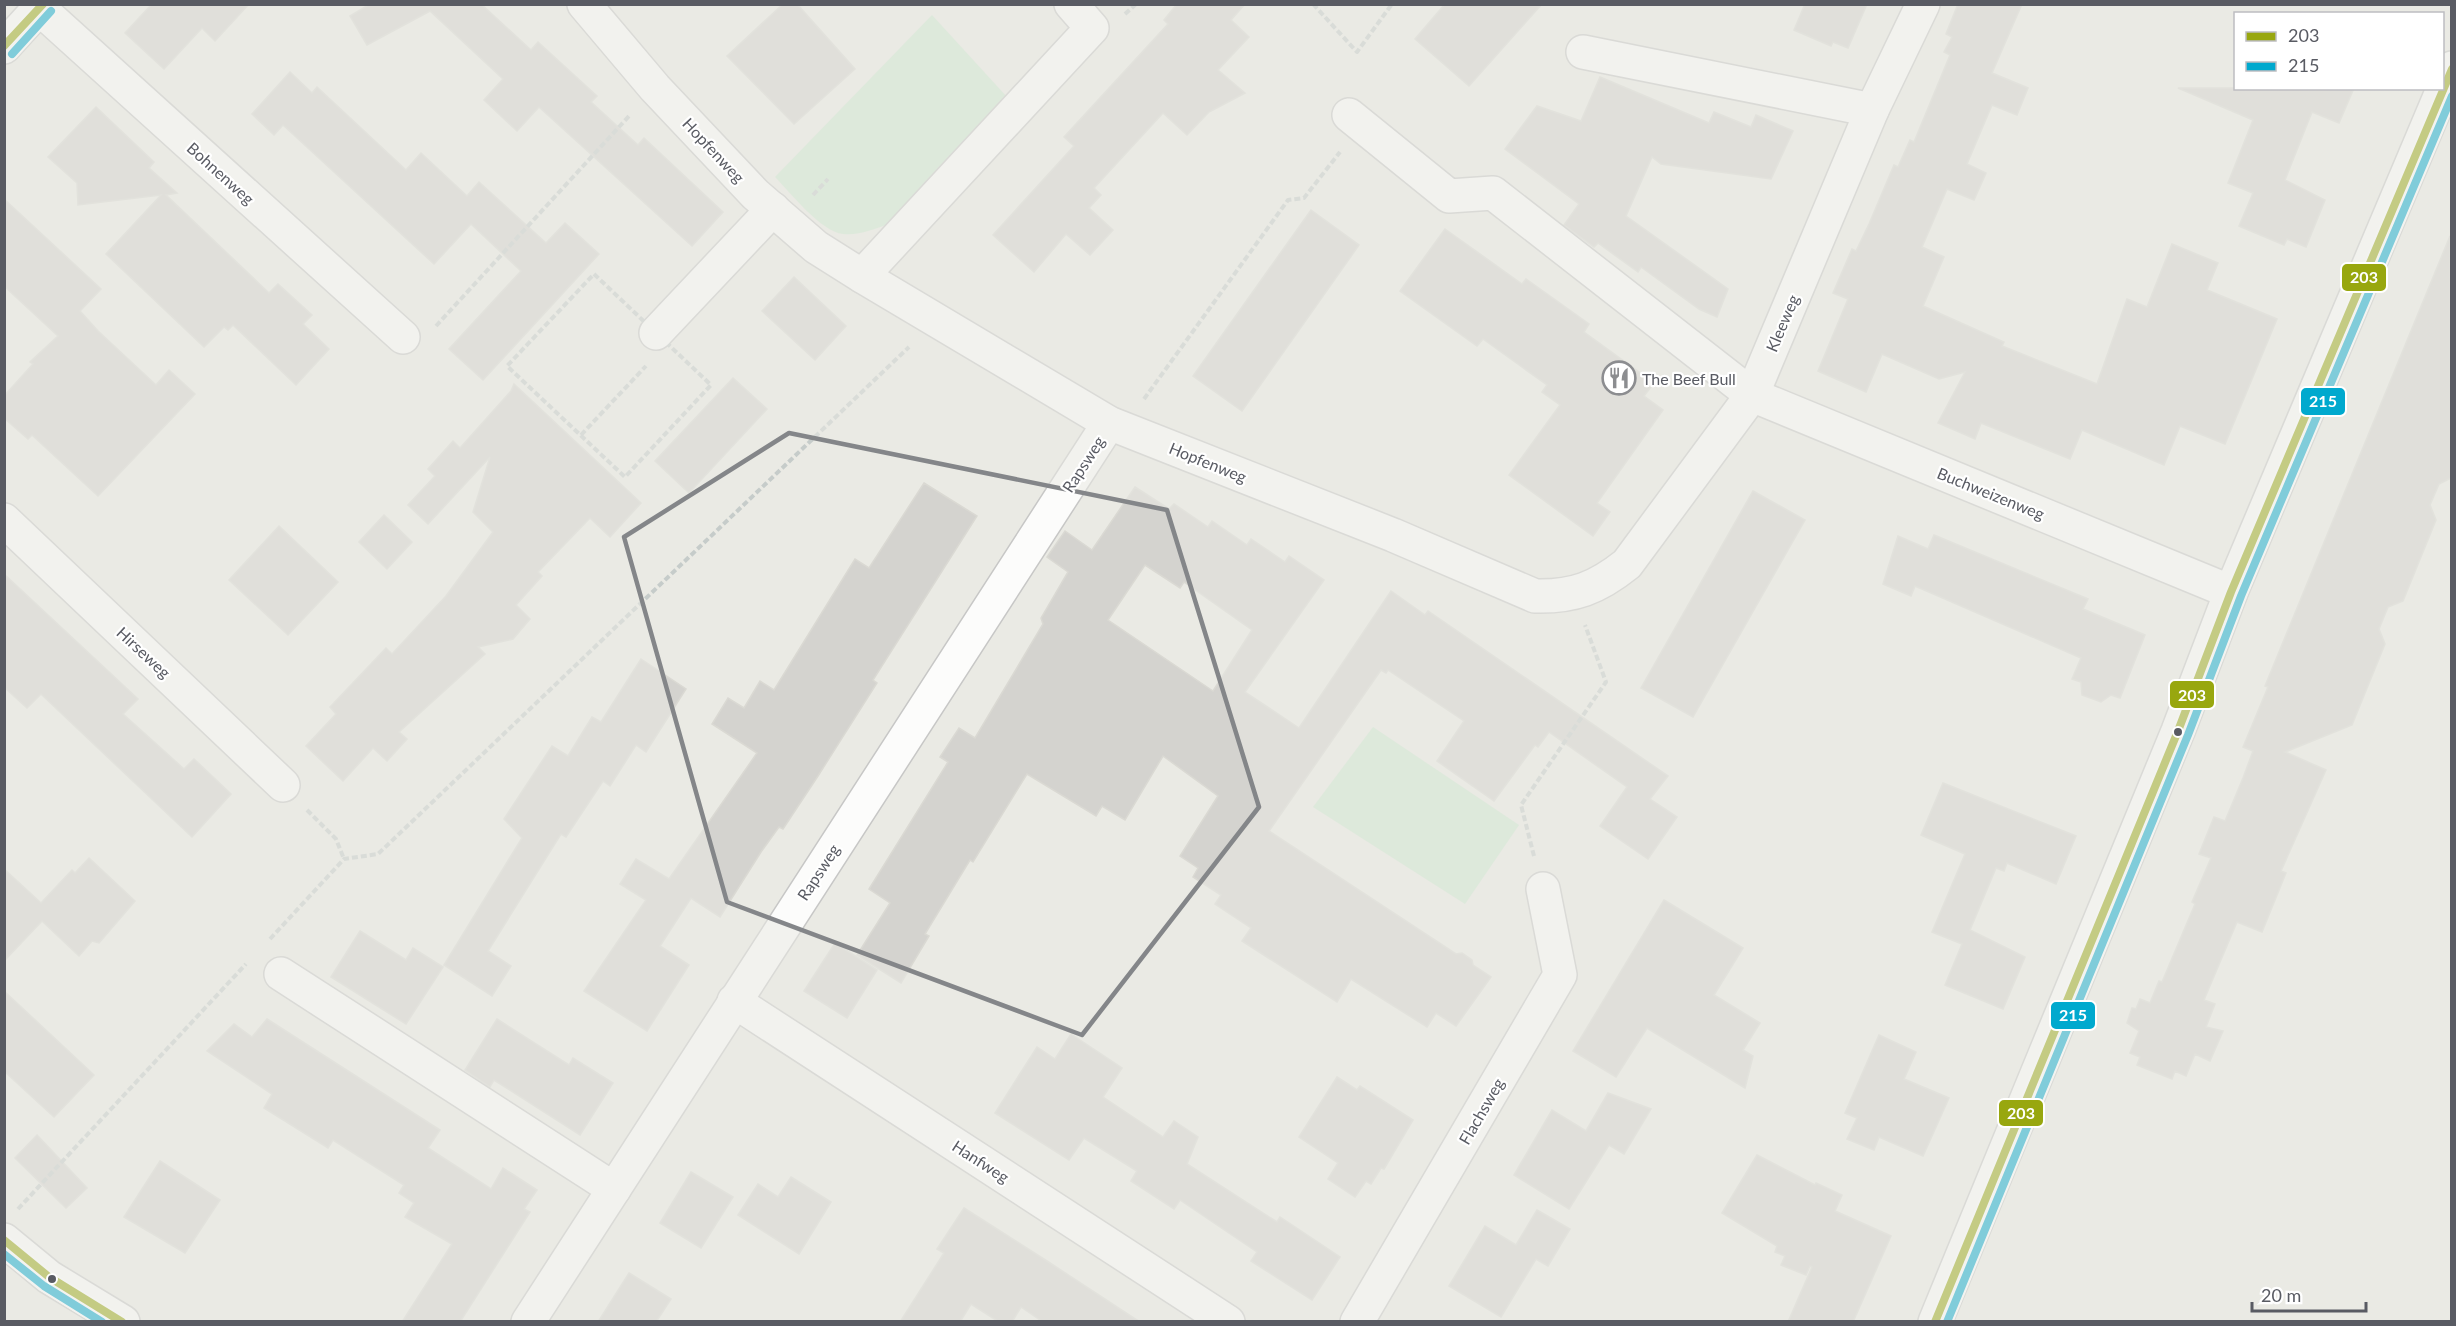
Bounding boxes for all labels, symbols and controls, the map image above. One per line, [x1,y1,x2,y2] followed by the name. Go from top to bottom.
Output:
[2234,12,2444,90] legend
[2288,24,2319,46] text: 203
[2288,54,2319,76] text: 215
[679,114,749,186] street label: Hopfenweg
[184,138,258,208] street label: Bohnenweg
[2341,263,2387,292] line badge: 203
[2350,267,2378,286] text: 203
[1761,291,1803,355] street label: Kleeweg
[1601,360,1637,396] restaurant icon: The Beef Bull
[1642,369,1736,388] place label: The Beef Bull
[2300,387,2346,416] line badge: 215
[2309,391,2337,410] text: 215
[1058,432,1108,496] street label: Rapsweg
[1167,438,1249,486] street label: Hopfenweg
[1935,463,2047,523] street label: Buchweizenweg
[113,622,175,682] street label: Hirseweg
[2169,680,2215,709] line badge: 203
[2178,685,2206,704] text: 203
[2172,726,2184,738] unlabelled marker
[793,840,843,904] street label: Rapsweg
[2050,1001,2096,1030] line badge: 215
[2059,1005,2087,1024] text: 215
[1454,1074,1508,1148] street label: Flachsweg
[1998,1099,2044,1127] line badge: 203
[2007,1103,2035,1122] text: 203
[949,1136,1013,1186] street label: Hanfweg
[46,1273,58,1285] unlabelled marker
[2252,1275,2366,1313] scale bar
[2261,1284,2301,1306] text: 20 m

